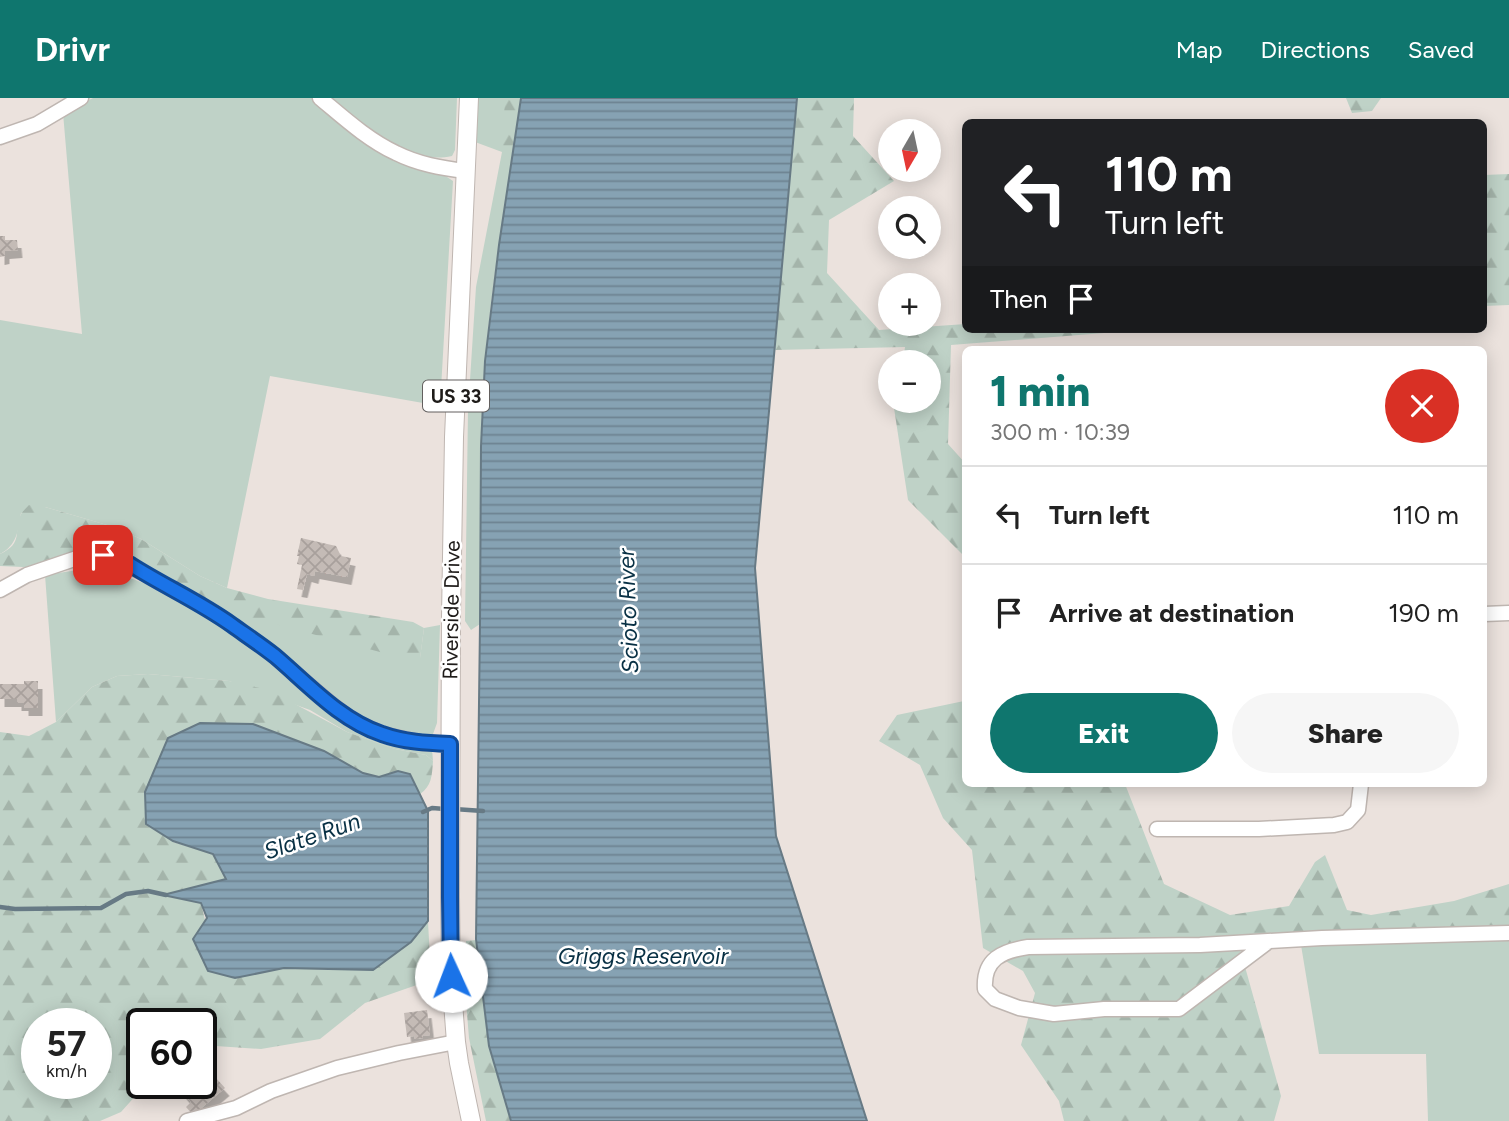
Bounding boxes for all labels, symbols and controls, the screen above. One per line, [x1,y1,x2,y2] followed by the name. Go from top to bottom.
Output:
[35,30,110,69] text: Drivr
[1176,35,1222,64] text: Map
[1260,35,1370,64] text: Directions
[1408,35,1474,64] text: Saved
[878,119,942,182] north arrow
[878,119,941,413] map controls
[1105,144,1233,203] text: 110 m
[990,147,1081,238] icon: left
[878,196,941,259] button: search
[1105,204,1224,242] text: Turn left
[878,273,941,336] button: +
[1062,280,1100,318] icon: arrive
[990,283,1048,315] text: Then
[878,350,941,413] button: −
[990,366,1090,417] text: 1 min
[1385,369,1459,443] button: close
[423,380,489,412] road number: US 33
[990,418,1130,446] text: 300 m · 10:39
[990,496,1028,534] icon: left
[1049,499,1150,531] text: Turn left
[1392,499,1459,531] text: 110 m
[73,525,133,585] pin
[84,536,122,574] icon: arrive
[437,540,465,680] street label: Riverside Drive
[612,547,644,674] water label: Scioto River
[990,594,1028,632] icon: arrive
[1049,597,1294,629] text: Arrive at destination
[1388,597,1459,629] text: 190 m
[990,693,1218,773] button: Exit
[1232,693,1459,773] button: Share
[260,806,364,866] water label: Slate Run
[414,939,488,1013] position arrow
[558,942,729,970] water label: Griggs Reservoir
[126,1008,217,1099] speed limit sign: 60
[47,1023,86,1065] text: 57
[46,1060,87,1082] text: km/h

